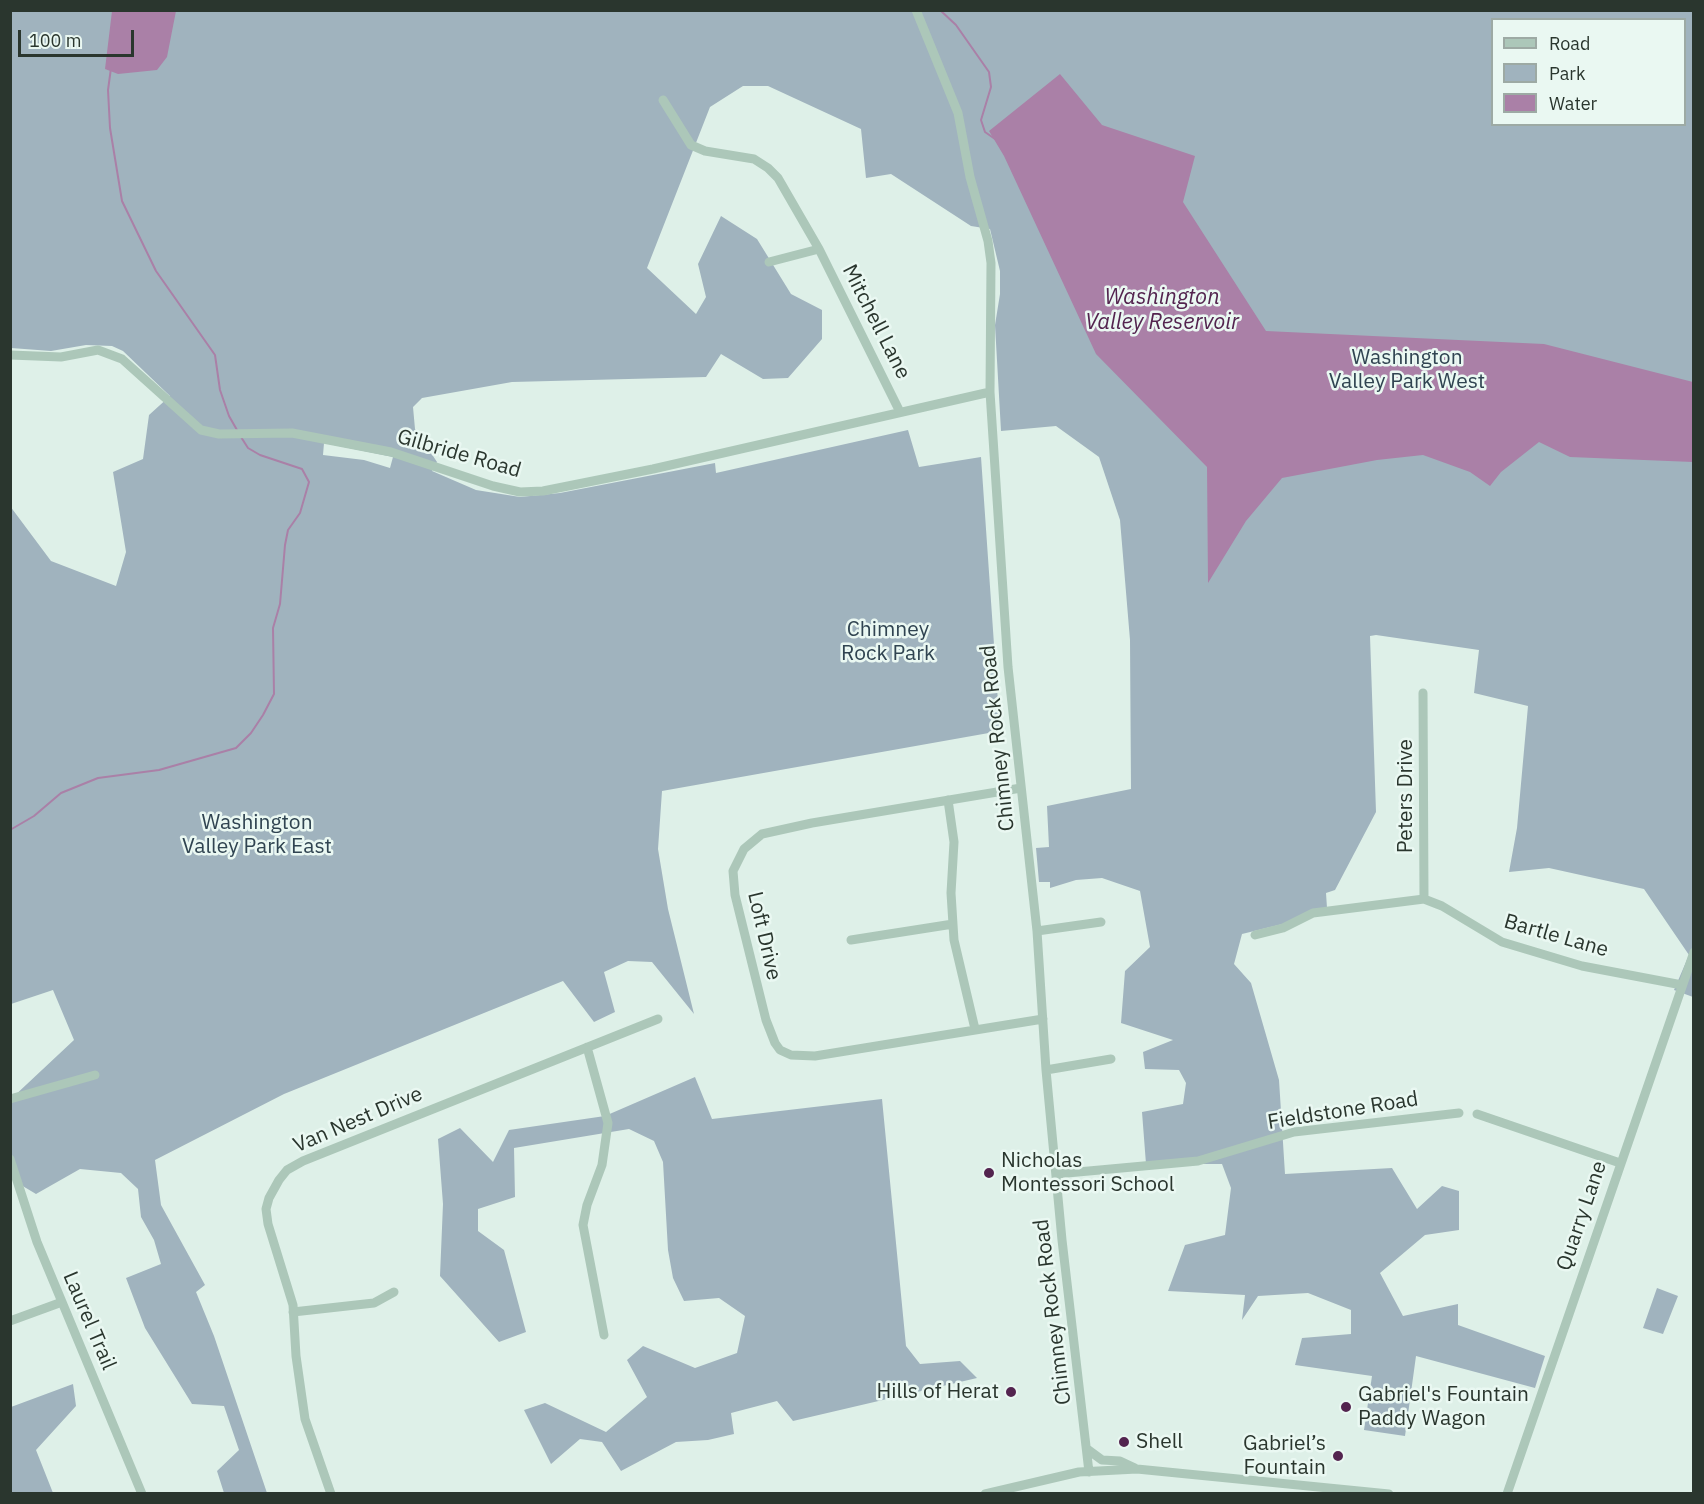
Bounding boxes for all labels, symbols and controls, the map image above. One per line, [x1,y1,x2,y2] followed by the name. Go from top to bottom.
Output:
[21,18,136,56] scale bar
[1491,18,1686,126] legend
[29,29,81,52] text: 100 m
[1549,32,1590,55] text: Road
[1549,62,1585,85] text: Park
[1549,92,1597,115] text: Water
[836,261,916,383] street label: Mitchell Lane
[1085,285,1239,336] water label: Washington Valley Reservoir
[1329,345,1485,395] park label: Washington Valley Park West
[394,424,524,484] street label: Gilbride Road
[841,617,935,667] park label: Chimney Rock Park
[976,644,1020,832] street label: Chimney Rock Road
[1393,739,1419,853] street label: Peters Drive
[182,810,332,860] park label: Washington Valley Park East
[742,889,786,983] street label: Loft Drive
[1501,909,1611,963] street label: Bartle Lane
[290,1081,426,1159] street label: Van Nest Drive
[1266,1087,1420,1135] street label: Fieldstone Road
[1001,1148,1174,1198] place label: Nicholas Montessori School
[1551,1158,1613,1274] street label: Quarry Lane
[982,1166,996,1180] marker: Nicholas Montessori School
[1029,1218,1077,1406] street label: Chimney Rock Road
[57,1268,121,1374] street label: Laurel Trail
[876,1379,999,1405] place label: Hills of Herat
[1358,1382,1529,1432] place label: Gabriel's Fountain Paddy Wagon
[1004,1385,1018,1399] marker: Hills of Herat
[1339,1400,1353,1414] marker: Gabriel's Fountain Paddy Wagon
[1136,1429,1183,1455] place label: Shell
[1243,1431,1326,1481] place label: Gabriel’s Fountain
[1117,1435,1131,1449] marker: Shell
[1331,1449,1345,1463] marker: Gabriel’s Fountain

